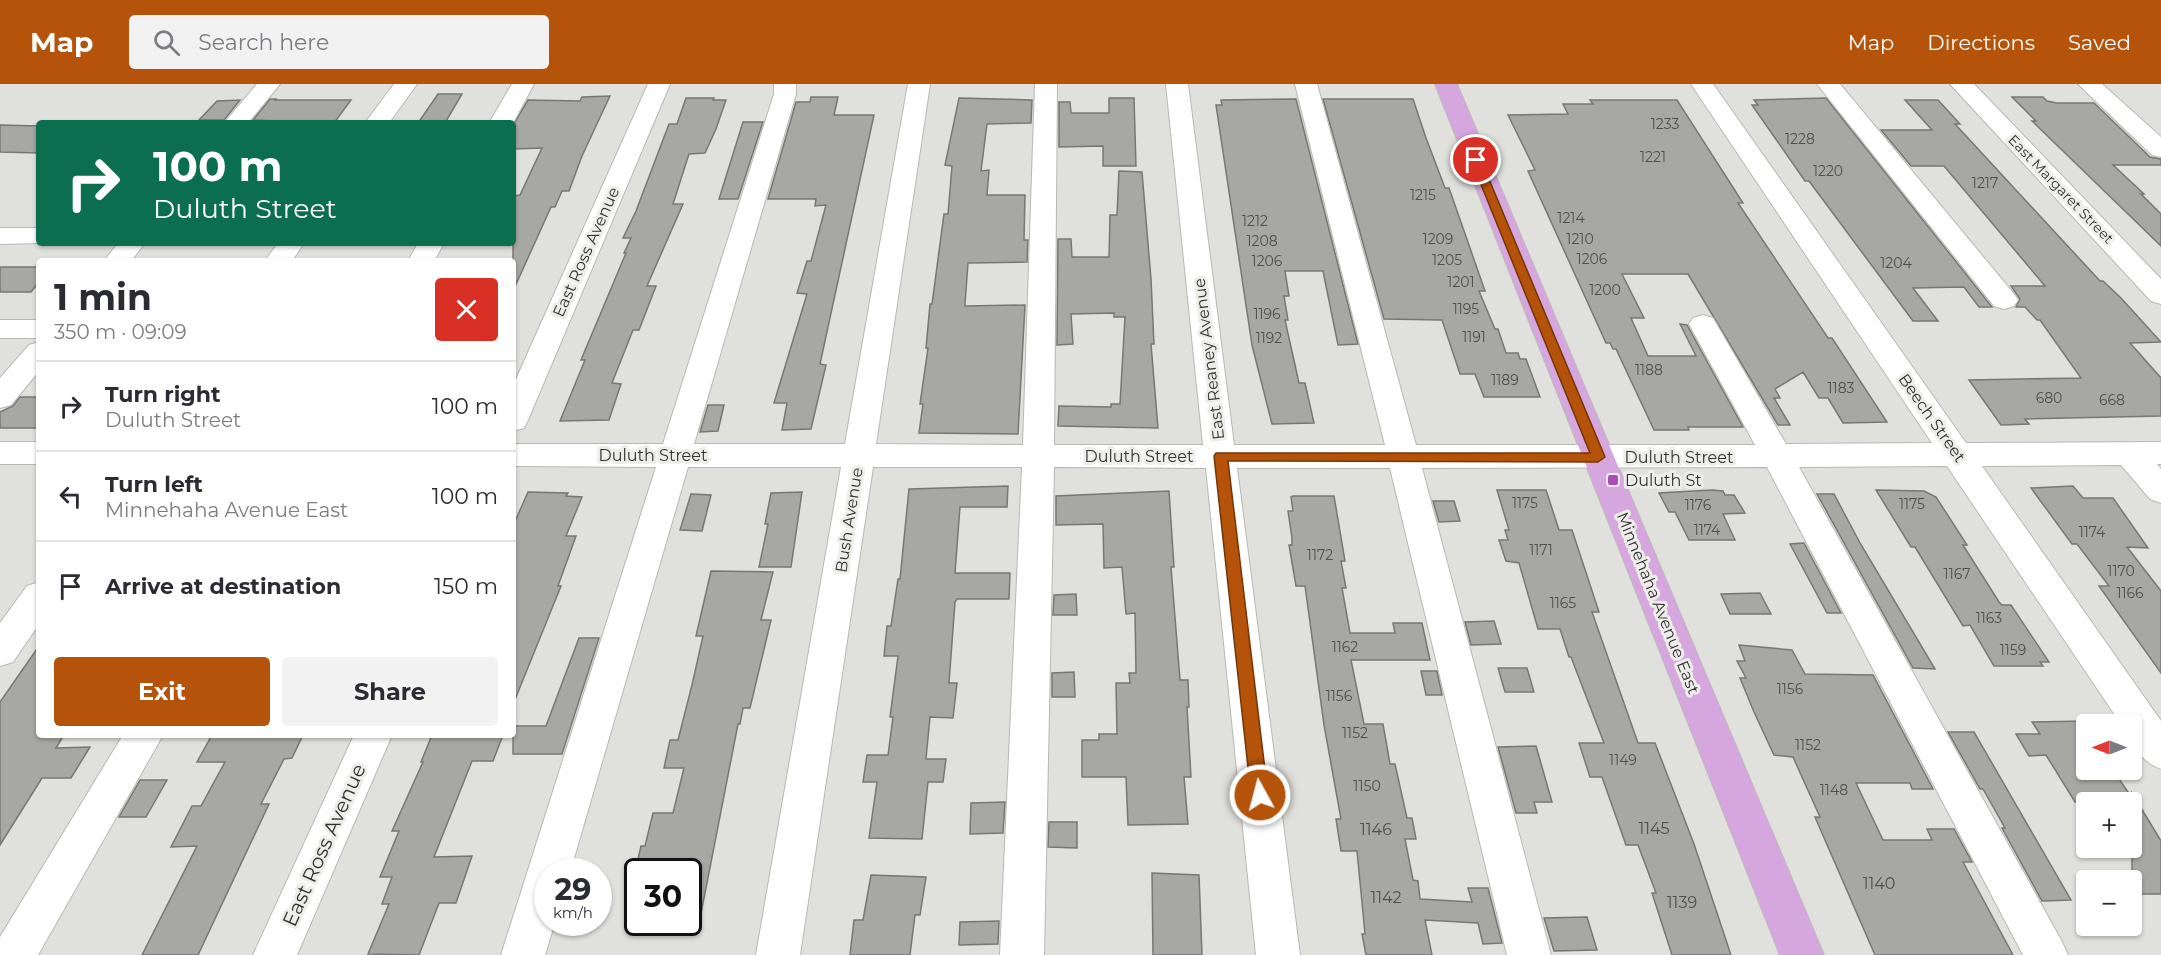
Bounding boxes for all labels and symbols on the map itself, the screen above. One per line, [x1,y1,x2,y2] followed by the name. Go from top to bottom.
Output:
[1651,115,1679,133] house number: 1233
[1785,130,1815,148] house number: 1228
[2004,131,2118,247] street label: East Margaret Street
[1450,134,1501,185] pin
[1640,148,1666,166] house number: 1221
[1813,162,1843,180] house number: 1220
[1972,174,1998,192] house number: 1217
[549,184,623,320] street label: East Ross Avenue
[1410,186,1436,204] house number: 1215
[1557,209,1585,227] house number: 1214
[1242,212,1268,230] house number: 1212
[1423,230,1453,248] house number: 1209
[1566,230,1594,248] house number: 1210
[1246,232,1278,250] house number: 1208
[1577,250,1608,268] house number: 1206
[1432,251,1462,269] house number: 1205
[1252,252,1283,270] house number: 1206
[1880,254,1912,272] house number: 1204
[1447,273,1475,291] house number: 1201
[1190,277,1228,441] street label: East Reaney Avenue
[1589,281,1621,299] house number: 1200
[1453,300,1479,318] house number: 1195
[1253,305,1281,323] house number: 1196
[1462,328,1486,346] house number: 1191
[1256,329,1282,347] house number: 1192
[1635,361,1663,379] house number: 1188
[1894,370,1970,466] street label: Beech Street
[1491,371,1519,389] house number: 1189
[1828,379,1855,397] house number: 1183
[2036,389,2062,407] house number: 680
[2099,391,2125,409] house number: 668
[599,446,708,465] street label: Duluth Street
[1085,447,1194,466] street label: Duluth Street
[1625,448,1734,467] street label: Duluth Street
[831,466,867,574] street label: Bush Avenue
[1625,471,1702,490] place label: Duluth St
[1606,473,1620,487] marker: Duluth St
[1512,494,1538,512] house number: 1175
[1899,495,1925,513] house number: 1175
[1685,496,1712,514] house number: 1176
[1613,509,1703,697] street label: Minnehaha Avenue East
[1694,521,1721,539] house number: 1174
[2079,523,2106,541] house number: 1174
[1529,541,1553,559] house number: 1171
[1307,546,1333,564] house number: 1172
[2107,562,2135,580] house number: 1170
[1944,565,1970,583] house number: 1167
[2116,584,2144,602] house number: 1166
[1550,594,1576,612] house number: 1165
[1976,609,2002,627] house number: 1163
[1332,638,1358,656] house number: 1162
[2000,641,2026,659] house number: 1159
[1777,680,1804,698] house number: 1156
[1326,687,1353,705] house number: 1156
[2076,714,2142,780] north arrow
[1342,724,1368,742] house number: 1152
[1795,736,1821,754] house number: 1152
[1609,751,1637,769] house number: 1149
[277,760,371,930] street label: East Ross Avenue
[1228,763,1292,827] position arrow
[1353,777,1381,795] house number: 1150
[1820,781,1848,799] house number: 1148
[1638,819,1670,838] house number: 1145
[1360,820,1392,839] house number: 1146
[624,858,702,936] speed limit sign: 30
[1863,874,1895,893] house number: 1140
[1370,888,1402,907] house number: 1142
[1667,893,1697,912] house number: 1139

